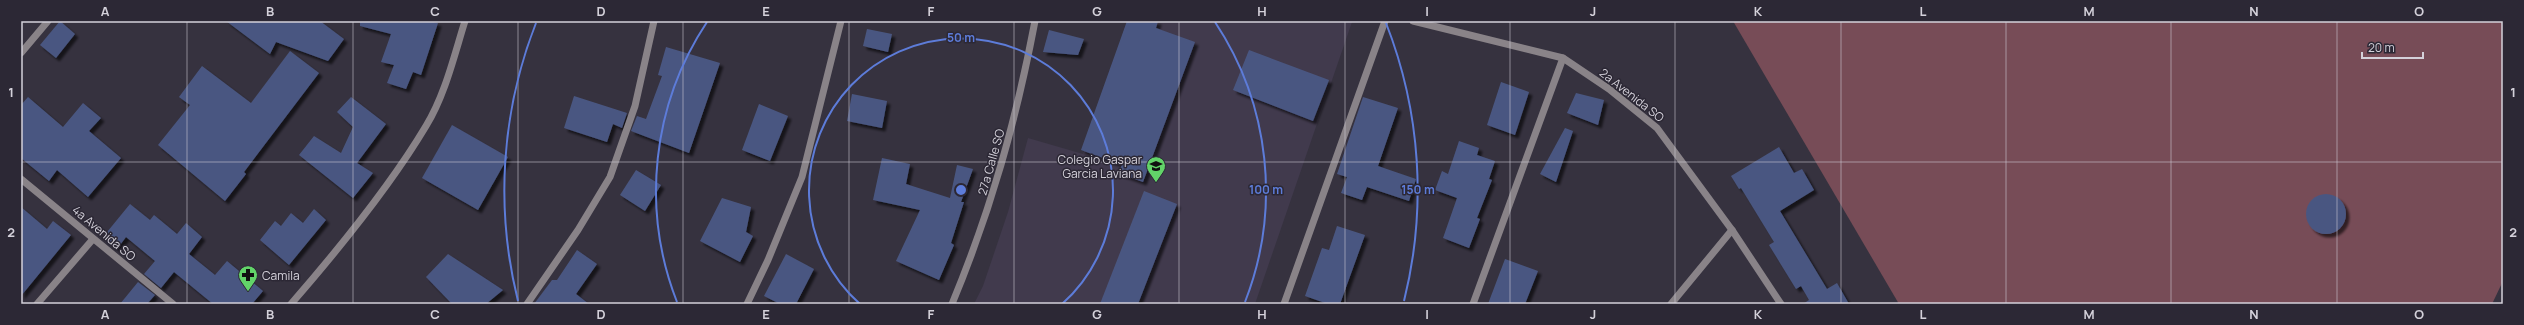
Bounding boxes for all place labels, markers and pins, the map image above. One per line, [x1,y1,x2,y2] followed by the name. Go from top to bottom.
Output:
[1058,151,1143,182] place label: Colegio Gaspar Garcia Laviana
[1145,155,1167,183] school or university icon: Colegio Gaspar Garcia Laviana
[954,183,968,197] centre of rings
[237,264,259,292] pharmacy icon: Camila
[262,267,300,284] place label: Camila

